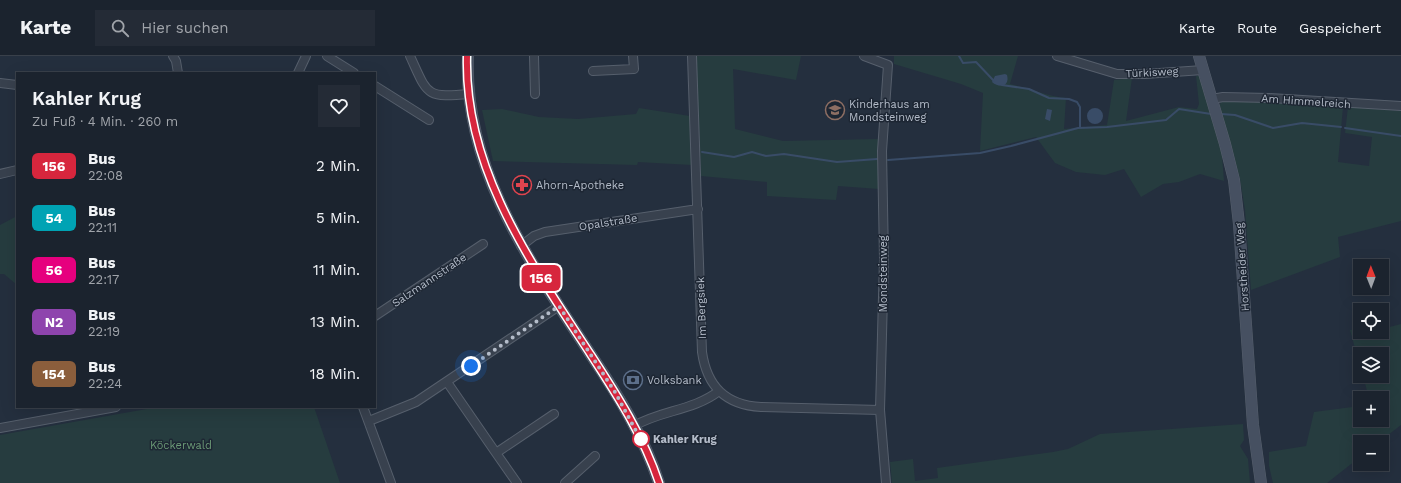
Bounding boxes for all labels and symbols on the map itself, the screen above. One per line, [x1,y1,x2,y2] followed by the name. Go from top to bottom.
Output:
[1125,65,1179,80] street label: Türkisweg
[1261,92,1351,111] street label: Am Himmelreich
[849,98,930,124] place label: Kinderhaus am Mondsteinweg
[824,99,846,121] school or university icon: Kinderhaus am Mondsteinweg
[511,174,533,196] pharmacy icon: Ahorn-Apotheke
[536,179,624,192] place label: Ahorn-Apotheke
[578,211,638,234] street label: Opalstraße
[1233,222,1252,312] street label: Horstheider Weg
[877,235,890,313] street label: Mondsteinweg
[390,251,469,310] street label: Salzmannstraße
[1353,259,1389,295] north arrow
[518,265,564,291] line badge: 156
[694,277,709,339] street label: Im Bergsiek
[461,356,481,376] your location
[622,369,644,391] bank icon: Volksbank
[647,374,702,387] place label: Volksbank
[632,430,650,448] marker: Kahler Krug
[653,433,718,446] place label: Kahler Krug
[150,439,212,452] park label: Köckerwald

